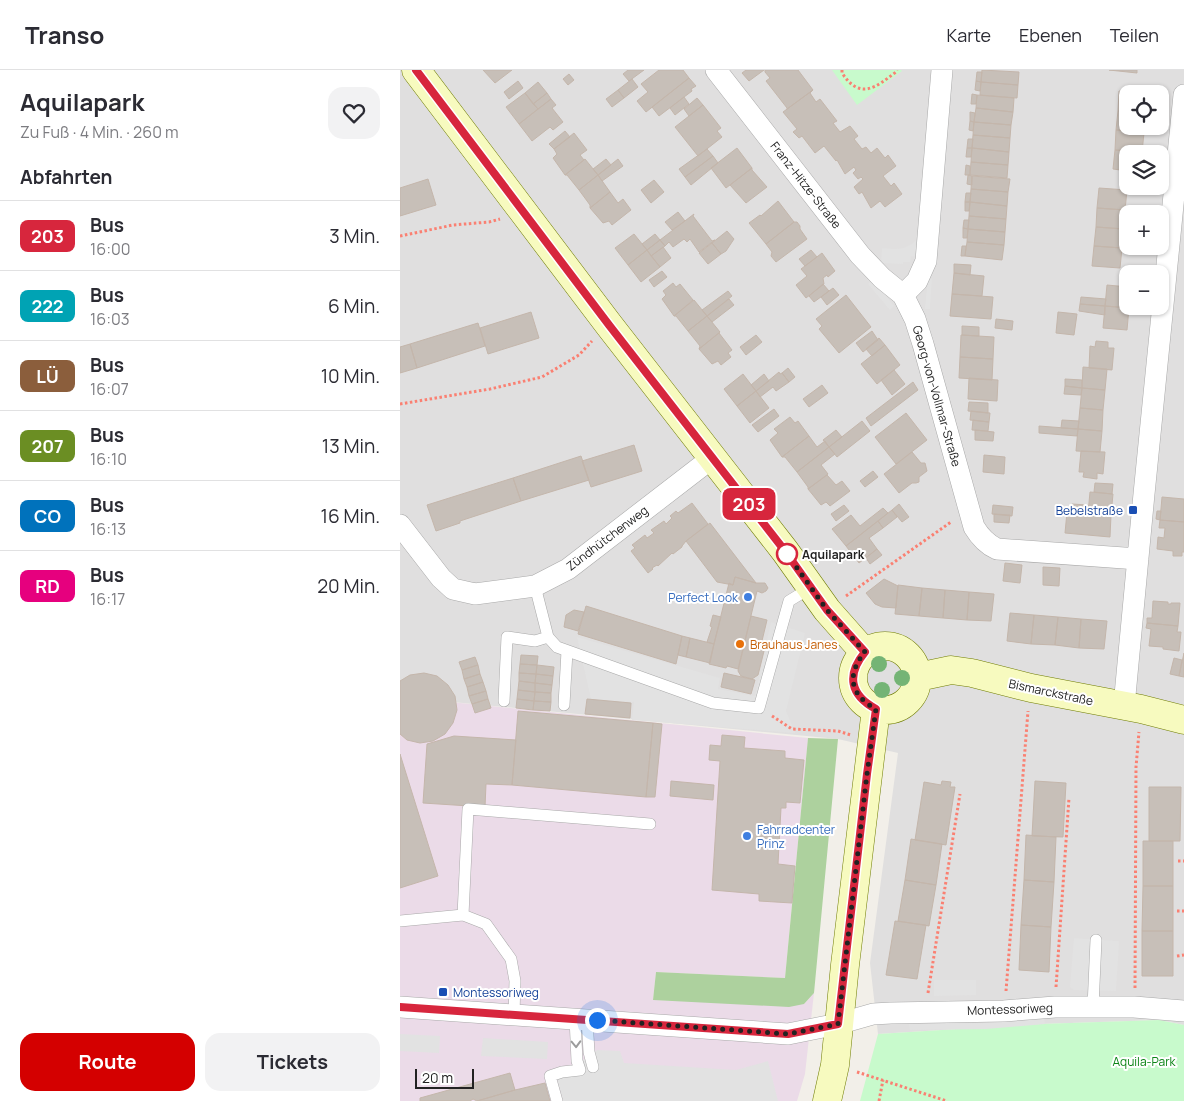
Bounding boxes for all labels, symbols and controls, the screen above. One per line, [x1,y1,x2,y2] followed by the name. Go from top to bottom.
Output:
[25,18,104,51] text: Transo
[947,23,991,47] text: Karte
[1019,23,1082,47] text: Ebenen
[1110,23,1159,47] text: Teilen
[20,85,144,118] text: Aquilapark
[1119,85,1169,315] map controls
[1119,85,1169,135] button: locate
[328,87,380,139] button: heart
[20,121,179,143] text: Zu Fuß · 4 Min. · 260 m
[767,138,845,232] street label: Franz-Hitze-Straße
[1119,145,1169,195] button: layers
[20,164,113,190] text: Abfahrten
[1119,205,1169,255] button: +
[90,212,124,238] text: Bus
[329,223,380,249] text: 3 Min.
[31,224,64,248] text: 203
[90,238,130,260] text: 16:00
[1119,265,1169,315] button: −
[90,282,124,308] text: Bus
[328,293,380,319] text: 6 Min.
[31,294,64,318] text: 222
[90,308,130,330] text: 16:03
[909,323,965,469] street label: Georg-von-Vollmar-Straße
[90,352,124,378] text: Bus
[321,363,380,389] text: 10 Min.
[36,364,59,388] text: LÜ
[90,378,129,400] text: 16:07
[90,422,124,448] text: Bus
[322,433,380,459] text: 13 Min.
[31,434,64,458] text: 207
[90,448,127,470] text: 16:10
[720,488,778,520] line badge: 203
[90,492,124,518] text: Bus
[732,492,766,516] text: 203
[563,502,651,574] street label: Zündhütchenweg
[1056,502,1123,519] place label: Bebelstraße
[320,503,380,529] text: 16 Min.
[34,504,61,528] text: CO
[1127,504,1139,516] marker: Bebelstraße
[90,518,126,540] text: 16:13
[776,543,798,565] marker: Aquilapark
[802,546,865,563] place label: Aquilapark
[90,562,124,588] text: Bus
[317,573,380,599] text: 20 Min.
[35,574,60,598] text: RD
[90,588,125,610] text: 16:17
[668,589,739,606] place label: Perfect Look
[742,591,754,603] marker: Perfect Look
[750,636,838,653] place label: Brauhaus Janes
[734,638,746,650] marker: Brauhaus Janes
[1007,675,1095,709] street label: Bismarckstraße
[757,821,836,852] place label: Fahrradcenter Prinz
[741,830,753,842] marker: Fahrradcenter Prinz
[453,984,539,1001] place label: Montessoriweg
[437,986,449,998] marker: Montessoriweg
[967,999,1053,1019] street label: Montessoriweg
[585,1008,610,1033] your location
[20,1033,195,1091] button: Route
[205,1033,380,1091] button: Tickets
[571,1041,582,1049] one-way arrow
[1112,1053,1177,1070] park label: Aquila-Park
[415,1066,474,1089] scale bar
[422,1068,453,1087] text: 20 m

